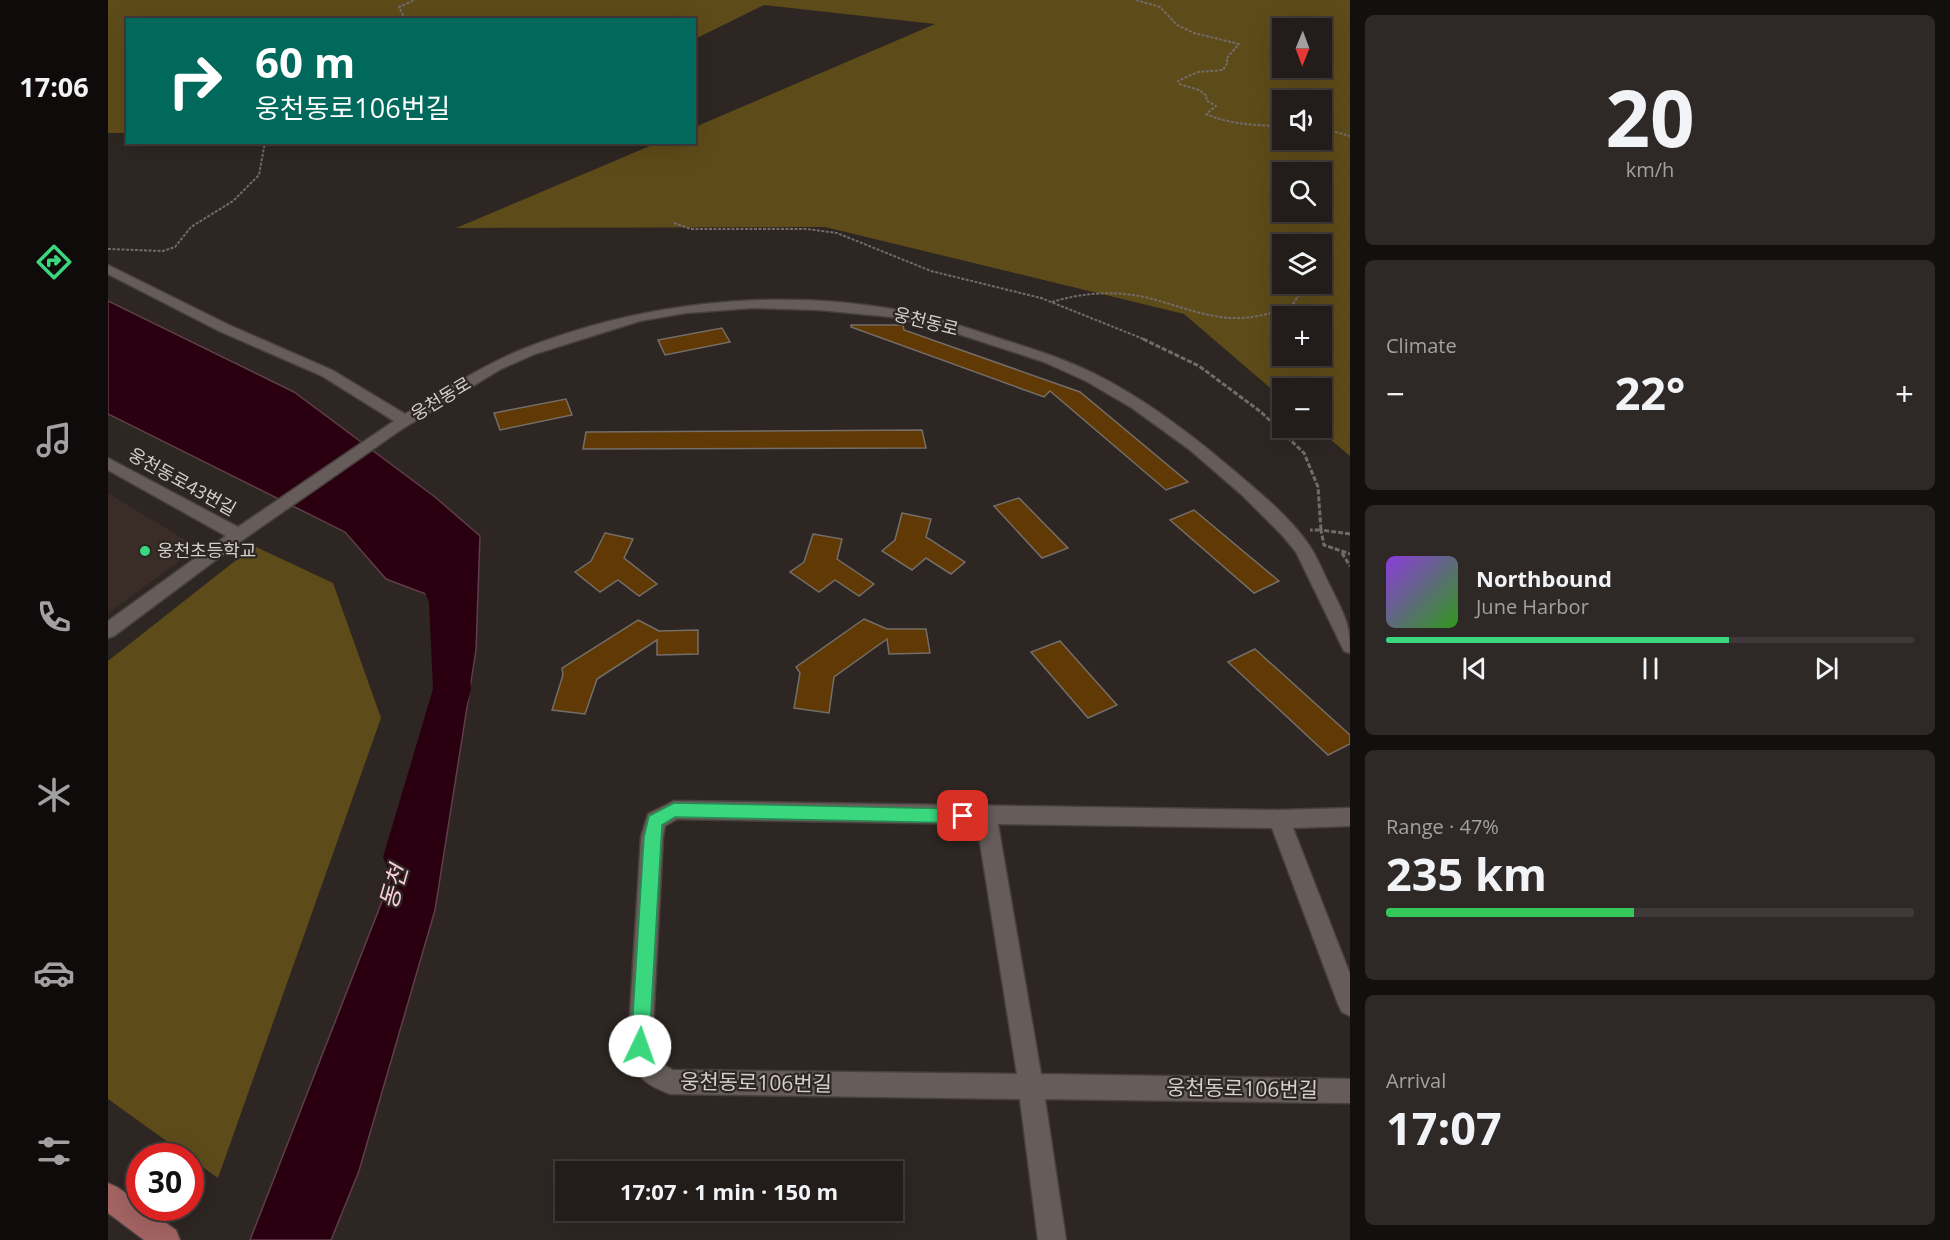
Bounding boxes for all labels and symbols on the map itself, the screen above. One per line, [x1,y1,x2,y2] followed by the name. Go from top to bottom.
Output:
[1272,18,1332,78] north arrow
[891,301,961,341] street label: 웅천동로
[406,371,475,425] street label: 웅천동로
[124,442,241,521] street label: 웅천동로43번길
[157,538,256,562] place label: 웅천초등학교
[138,544,152,558] marker: 웅천초등학교
[937,790,988,841] pin
[371,858,415,912] water label: 동천
[608,1014,672,1078] position arrow
[680,1067,832,1097] street label: 웅천동로106번길
[1166,1073,1318,1103] street label: 웅천동로106번길
[126,1143,204,1221] speed limit sign: 30

